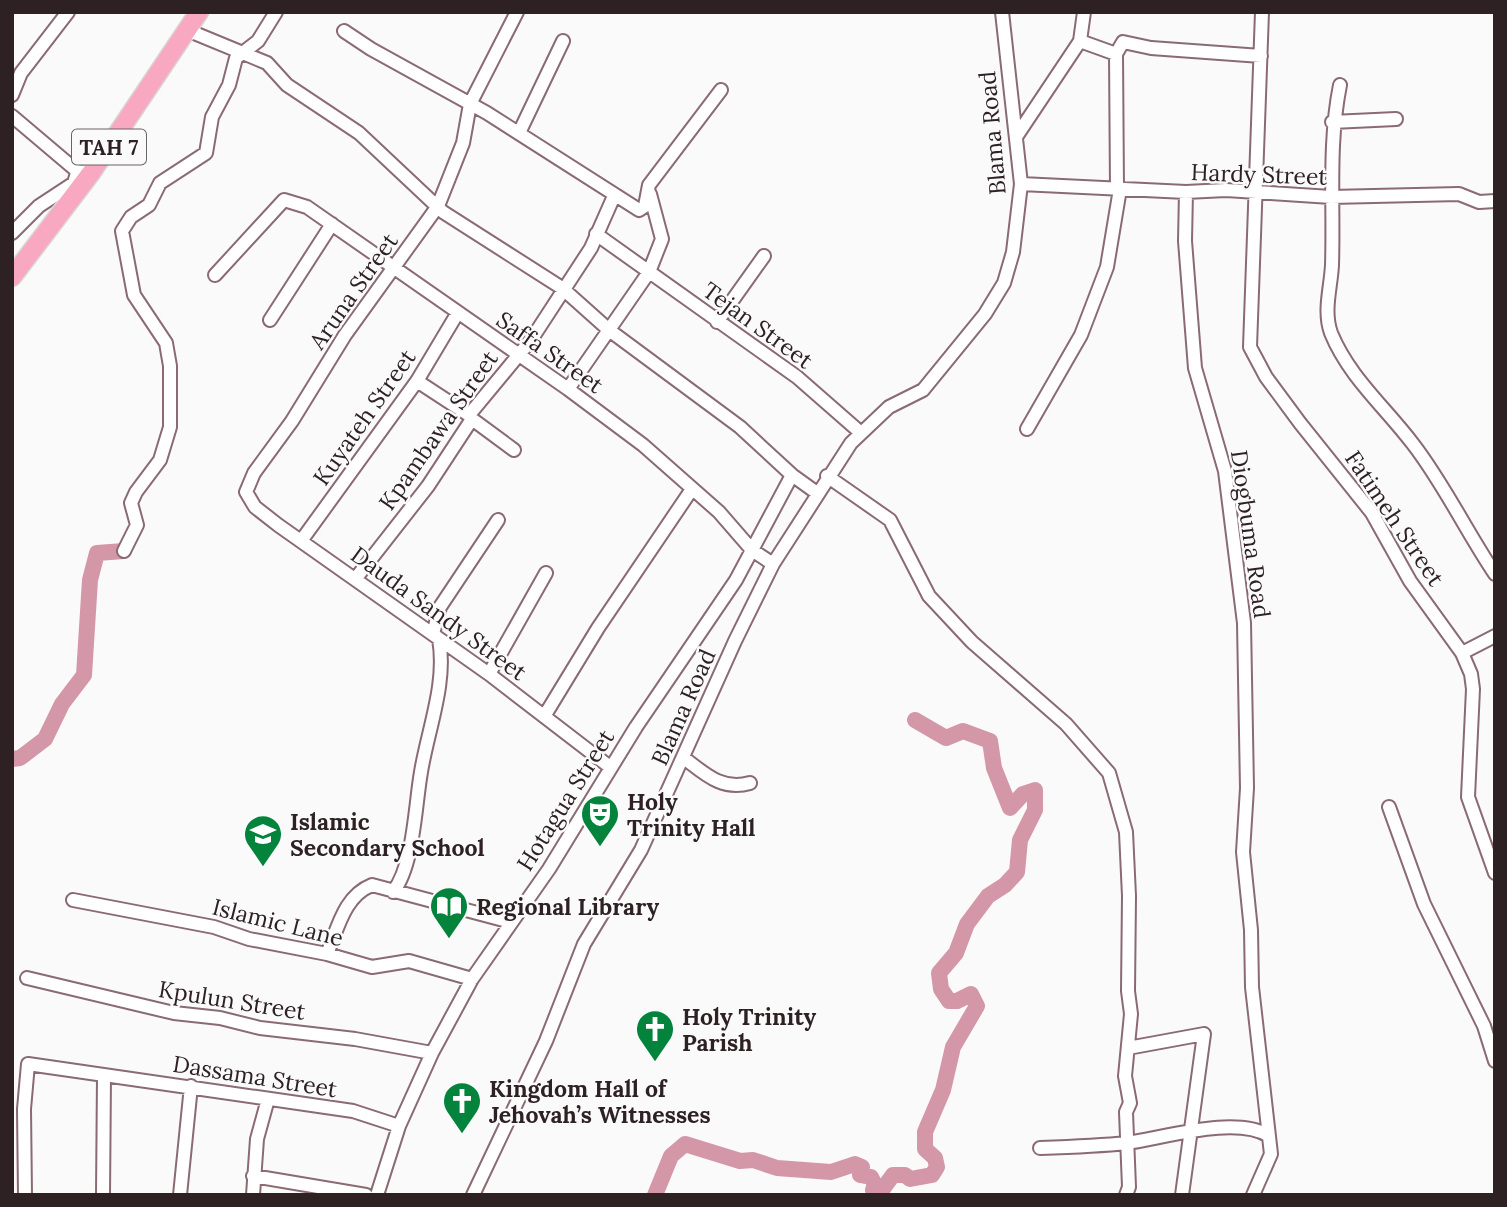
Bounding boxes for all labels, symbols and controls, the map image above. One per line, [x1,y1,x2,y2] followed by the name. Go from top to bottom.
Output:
[972,70,1012,196] street label: Blama Road
[72,130,146,164] road number: TAH 7
[1190,157,1328,191] street label: Hardy Street
[302,227,404,355] street label: Aruna Street
[697,275,819,375] street label: Tejan Street
[491,305,609,399] street label: Saffa Street
[306,343,422,491] street label: Kuyateh Street
[372,345,504,515] street label: Kpambawa Street
[1339,445,1451,591] street label: Fatimeh Street
[1225,448,1277,620] street label: Diogbuma Road
[346,540,533,687] street label: Dauda Sandy Street
[645,644,722,770] street label: Blama Road
[510,724,620,876] street label: Hotagua Street
[627,787,755,842] place label: Holy Trinity Hall
[579,793,621,848] theatre icon: Holy Trinity Hall
[290,807,485,862] place label: Islamic Secondary School
[242,813,284,868] school or university icon: Islamic Secondary School
[428,885,470,940] library icon: Regional Library
[210,892,346,952] street label: Islamic Lane
[476,892,659,921] place label: Regional Library
[156,974,308,1026] street label: Kpulun Street
[682,1002,817,1057] place label: Holy Trinity Parish
[634,1008,676,1063] church icon: Holy Trinity Parish
[171,1049,339,1103] street label: Dassama Street
[489,1074,711,1129] place label: Kingdom Hall of Jehovah’s Witnesses
[441,1080,483,1135] church icon: Kingdom Hall of Jehovah’s Witnesses

